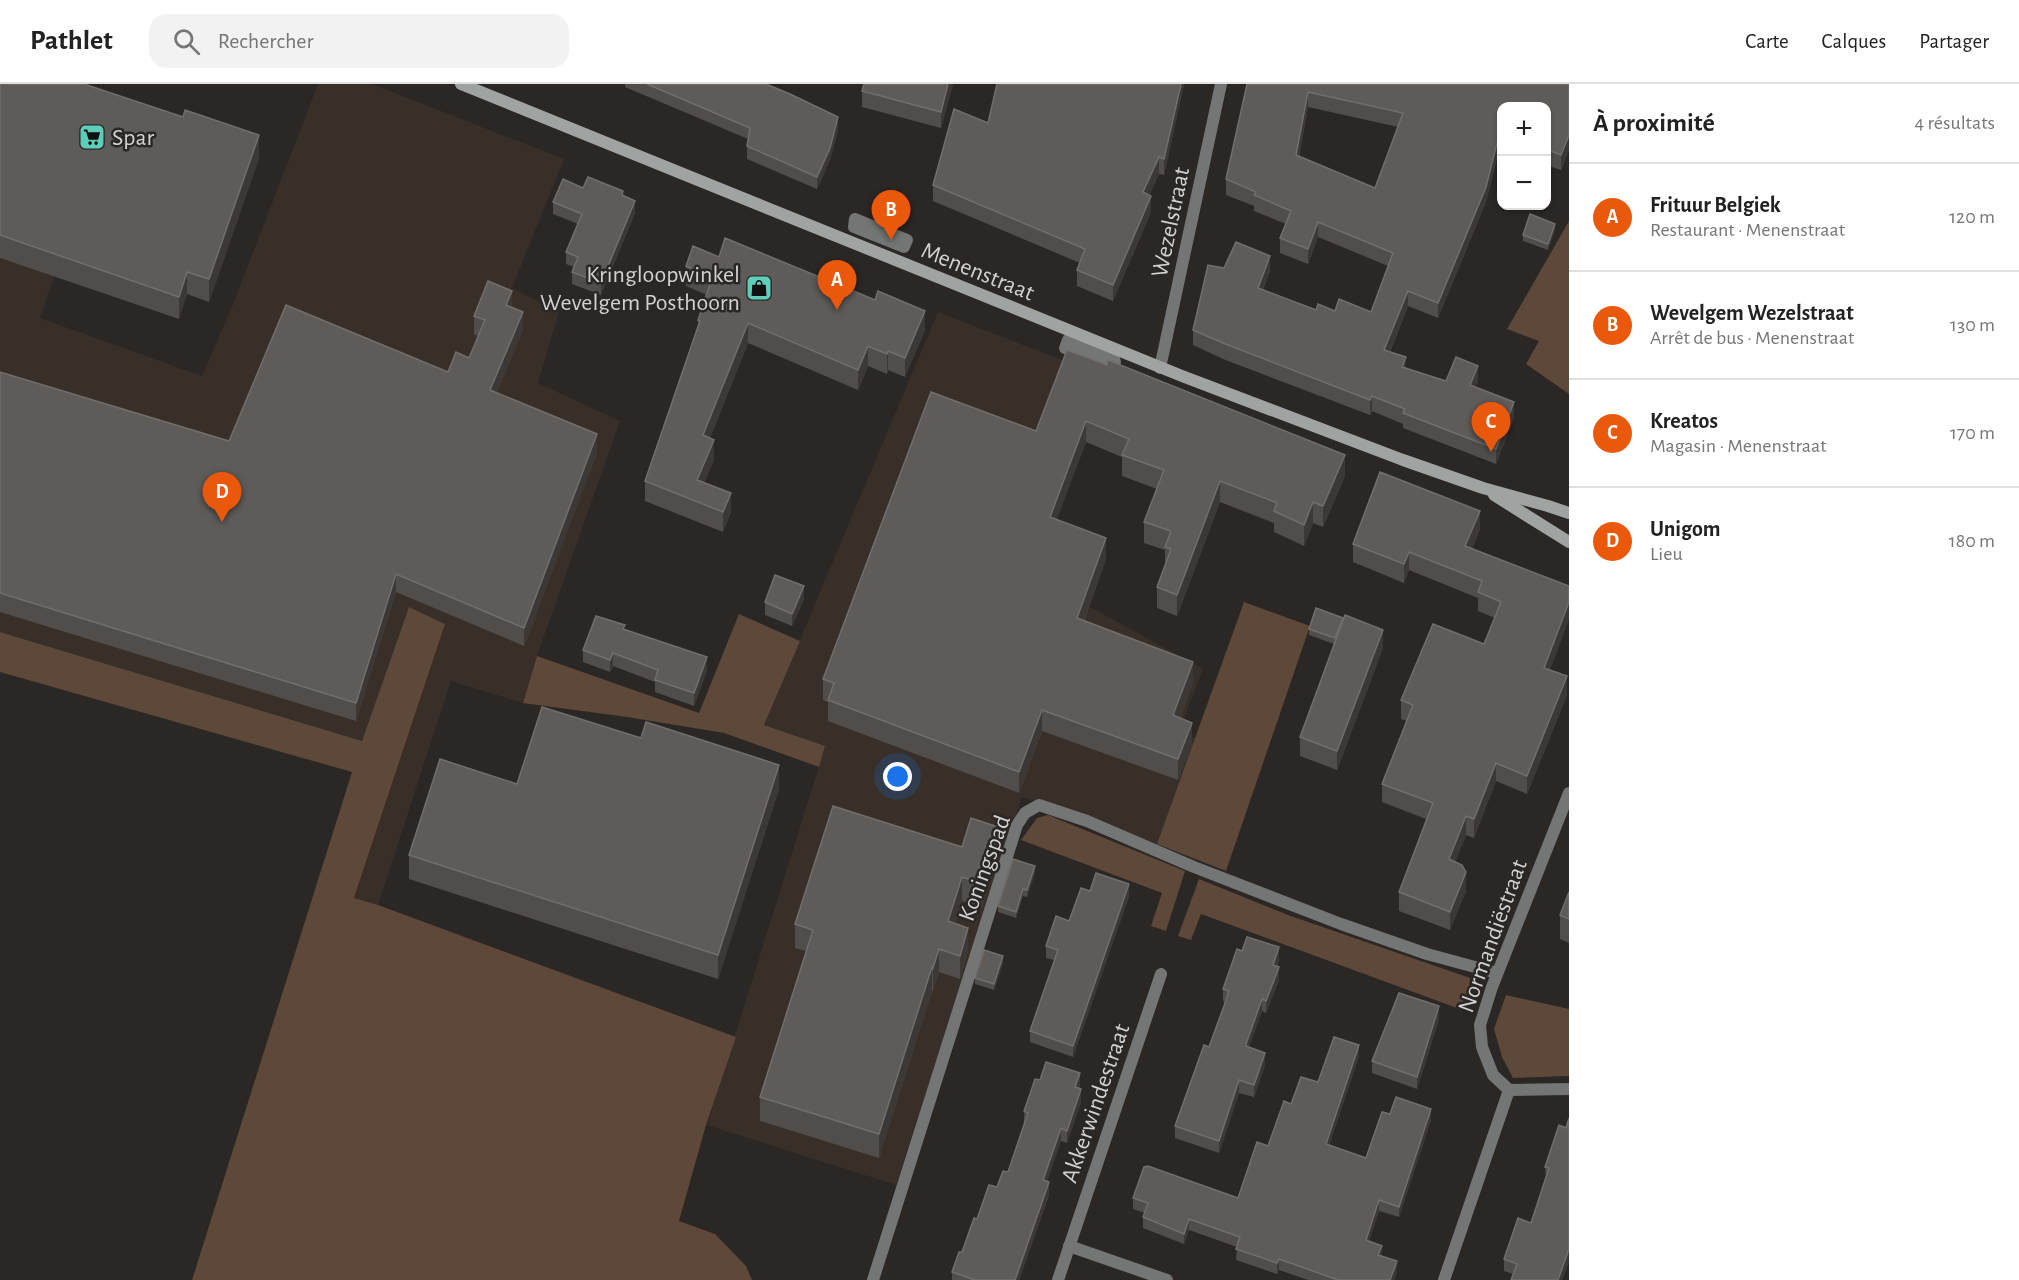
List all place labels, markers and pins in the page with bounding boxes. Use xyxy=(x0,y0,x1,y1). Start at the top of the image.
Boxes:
supermarket icon: Spar xyxy=(77,122,107,152)
place label: Spar xyxy=(112,126,154,150)
pin: B xyxy=(872,190,910,240)
pin: A xyxy=(818,260,856,310)
place label: Kringloopwinkel Wevelgem Posthoorn xyxy=(540,263,740,315)
shop icon: Kringloopwinkel Wevelgem Posthoorn xyxy=(744,273,774,303)
pin: C xyxy=(1472,402,1510,452)
pin: D xyxy=(202,472,242,522)

